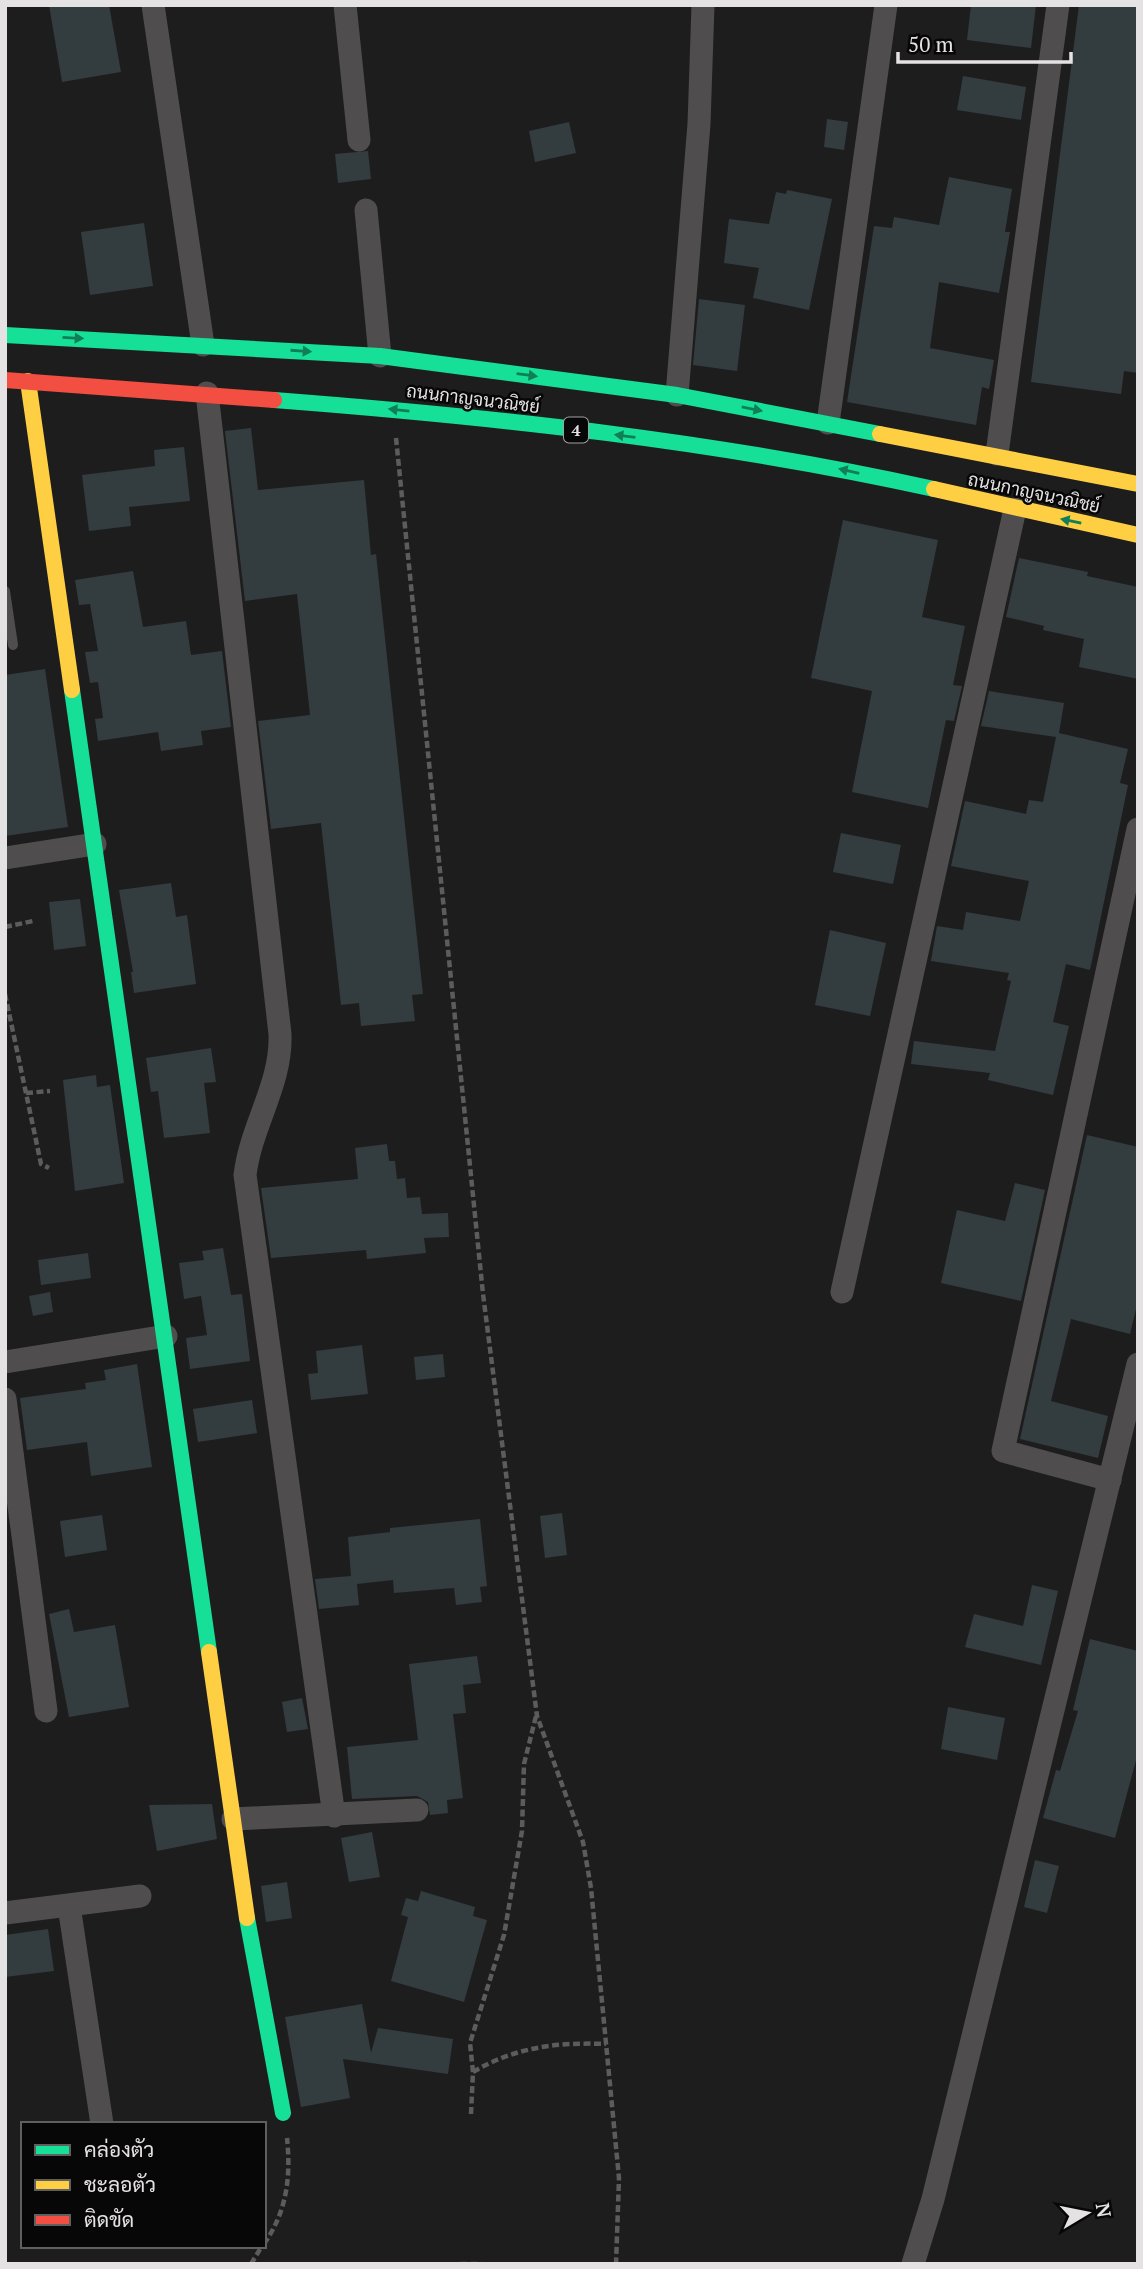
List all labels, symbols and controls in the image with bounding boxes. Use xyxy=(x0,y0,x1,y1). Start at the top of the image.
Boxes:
scale bar xyxy=(898,21,1071,65)
text: 50 m xyxy=(908,30,954,58)
one-way arrow xyxy=(63,333,85,344)
one-way arrow xyxy=(290,346,312,357)
one-way arrow xyxy=(516,370,538,381)
street label: ถนนกาญจนวณิชย์ xyxy=(405,378,541,418)
one-way arrow xyxy=(387,404,409,415)
one-way arrow xyxy=(741,404,763,415)
road number: 4 xyxy=(564,418,588,442)
one-way arrow xyxy=(613,430,635,441)
one-way arrow xyxy=(838,465,860,476)
street label: ถนนกาญจนวณิชย์ xyxy=(966,466,1102,518)
one-way arrow xyxy=(1060,516,1082,527)
legend xyxy=(21,2122,266,2248)
text: คล่องตัว xyxy=(84,2135,154,2163)
text: ชะลอตัว xyxy=(84,2170,156,2198)
north arrow xyxy=(1052,2178,1122,2248)
text: N xyxy=(1091,2201,1118,2220)
text: ติดขัด xyxy=(84,2205,134,2233)

